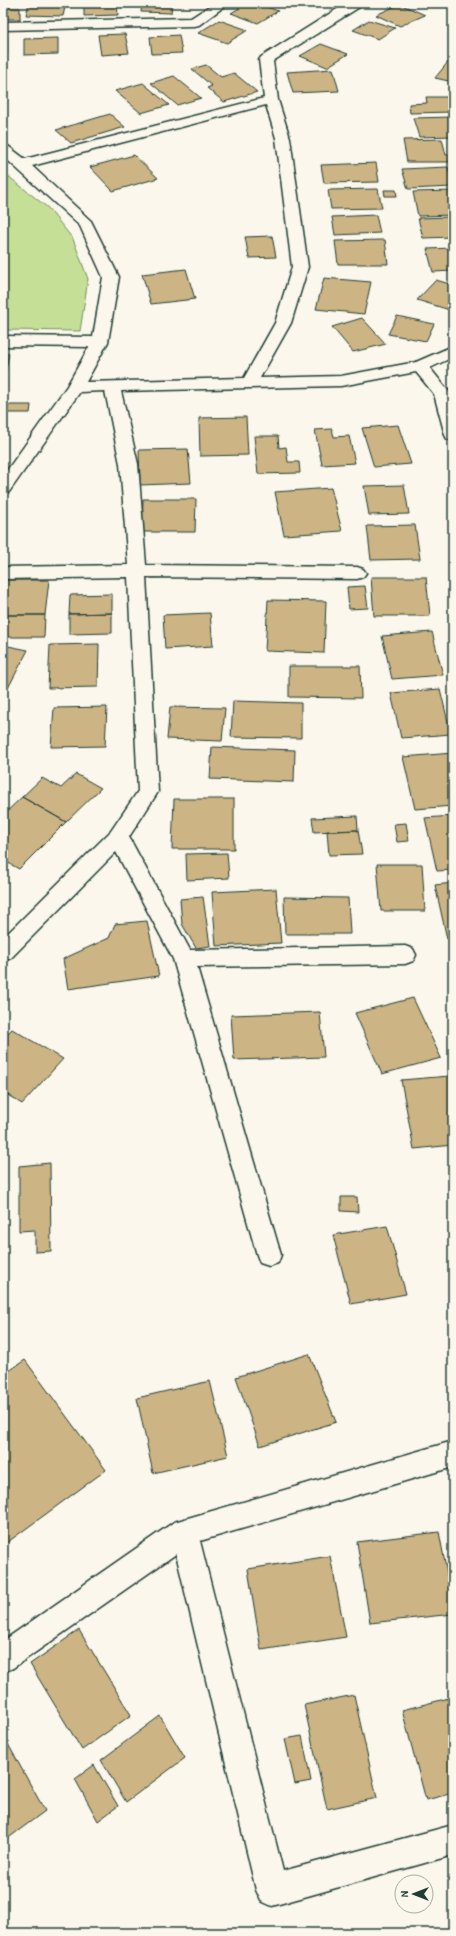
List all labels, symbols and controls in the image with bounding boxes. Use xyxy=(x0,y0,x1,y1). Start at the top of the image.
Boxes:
north arrow xyxy=(394,1874,434,1914)
text: N xyxy=(397,1891,411,1897)

